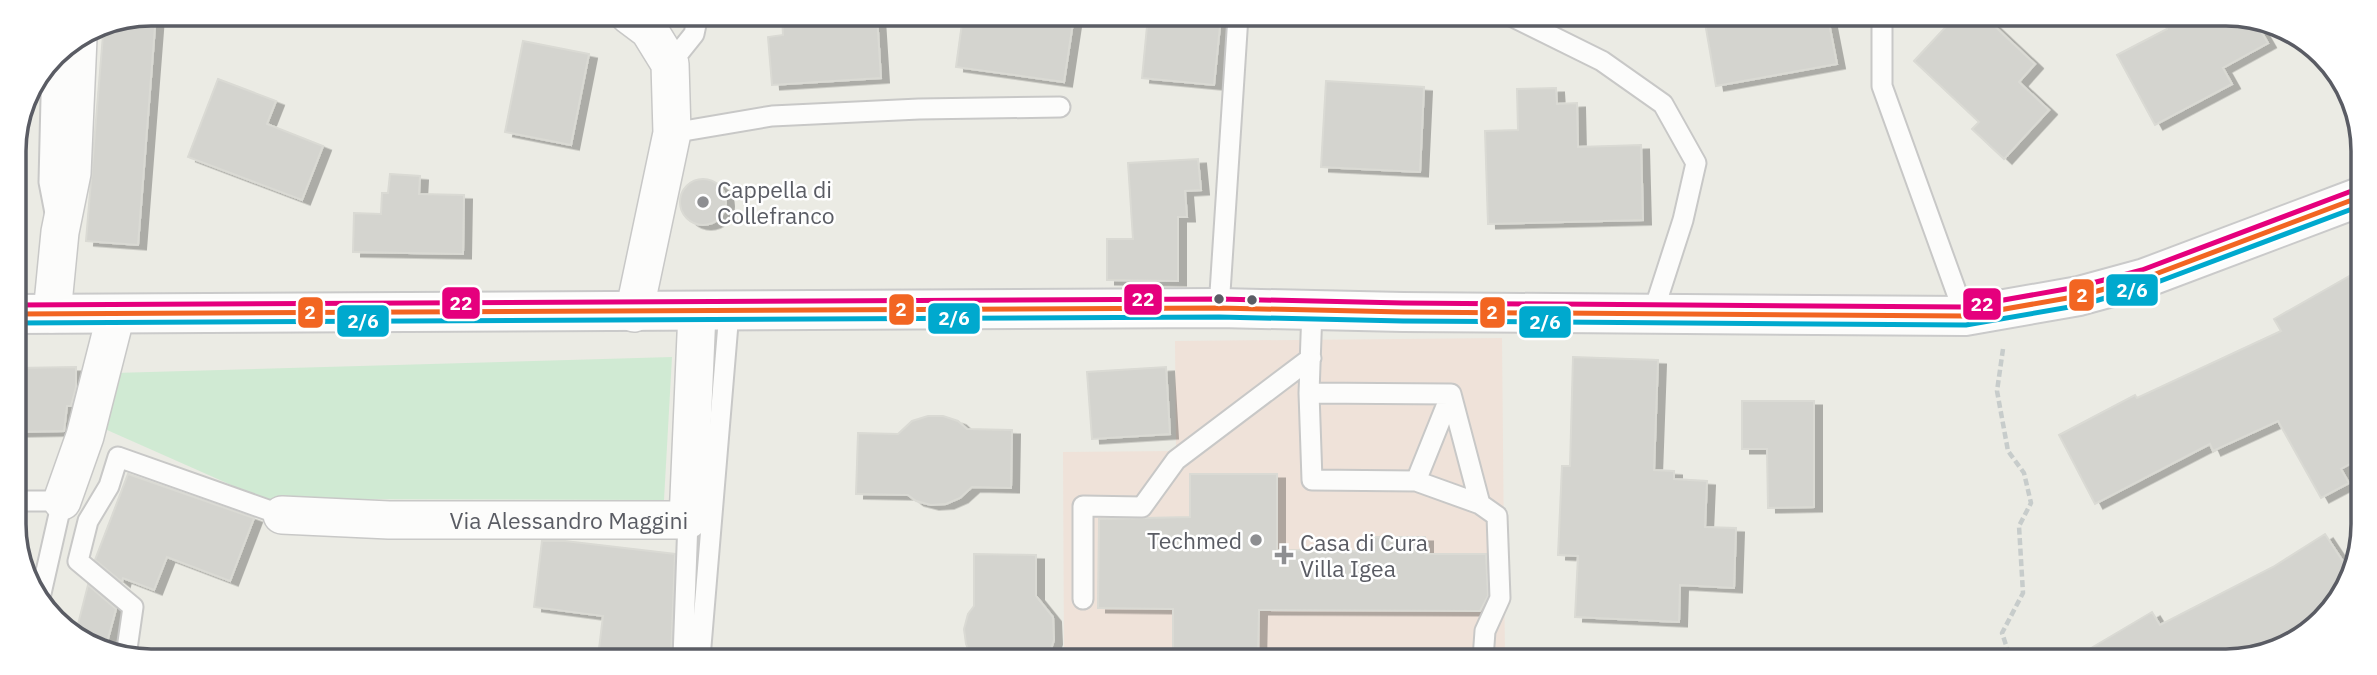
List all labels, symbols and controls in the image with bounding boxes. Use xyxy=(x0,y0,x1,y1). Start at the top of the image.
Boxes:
place label: Cappella di Collefranco xyxy=(717,174,835,230)
marker: Cappella di Collefranco xyxy=(695,194,711,210)
line badge: 2/6 xyxy=(2105,273,2159,307)
line badge: 2 xyxy=(2068,278,2095,312)
text: 2/6 xyxy=(2116,278,2148,302)
line badge: 22 xyxy=(1123,283,1163,316)
text: 2 xyxy=(2076,283,2088,307)
line badge: 22 xyxy=(441,286,481,320)
text: 22 xyxy=(1132,287,1154,311)
line badge: 22 xyxy=(1962,287,2002,321)
text: 22 xyxy=(450,291,472,315)
unlabelled marker xyxy=(1212,292,1226,306)
text: 22 xyxy=(1971,292,1993,316)
line badge: 2 xyxy=(888,293,915,326)
unlabelled marker xyxy=(1245,293,1259,307)
line badge: 2 xyxy=(297,296,324,329)
line badge: 2 xyxy=(1479,296,1506,329)
text: 2 xyxy=(895,297,907,321)
text: 2 xyxy=(304,300,316,324)
text: 2 xyxy=(1486,300,1498,324)
line badge: 2/6 xyxy=(927,302,981,335)
line badge: 2/6 xyxy=(336,304,390,338)
line badge: 2/6 xyxy=(1518,305,1572,339)
text: 2/6 xyxy=(938,306,970,330)
text: 2/6 xyxy=(347,309,379,333)
text: 2/6 xyxy=(1529,310,1561,334)
street label: Via Alessandro Maggini xyxy=(450,505,688,535)
place label: Techmed xyxy=(1147,525,1242,555)
place label: Casa di Cura Villa Igea xyxy=(1300,527,1428,583)
marker: Techmed xyxy=(1248,532,1264,548)
marker: Casa di Cura Villa Igea xyxy=(1274,545,1294,565)

